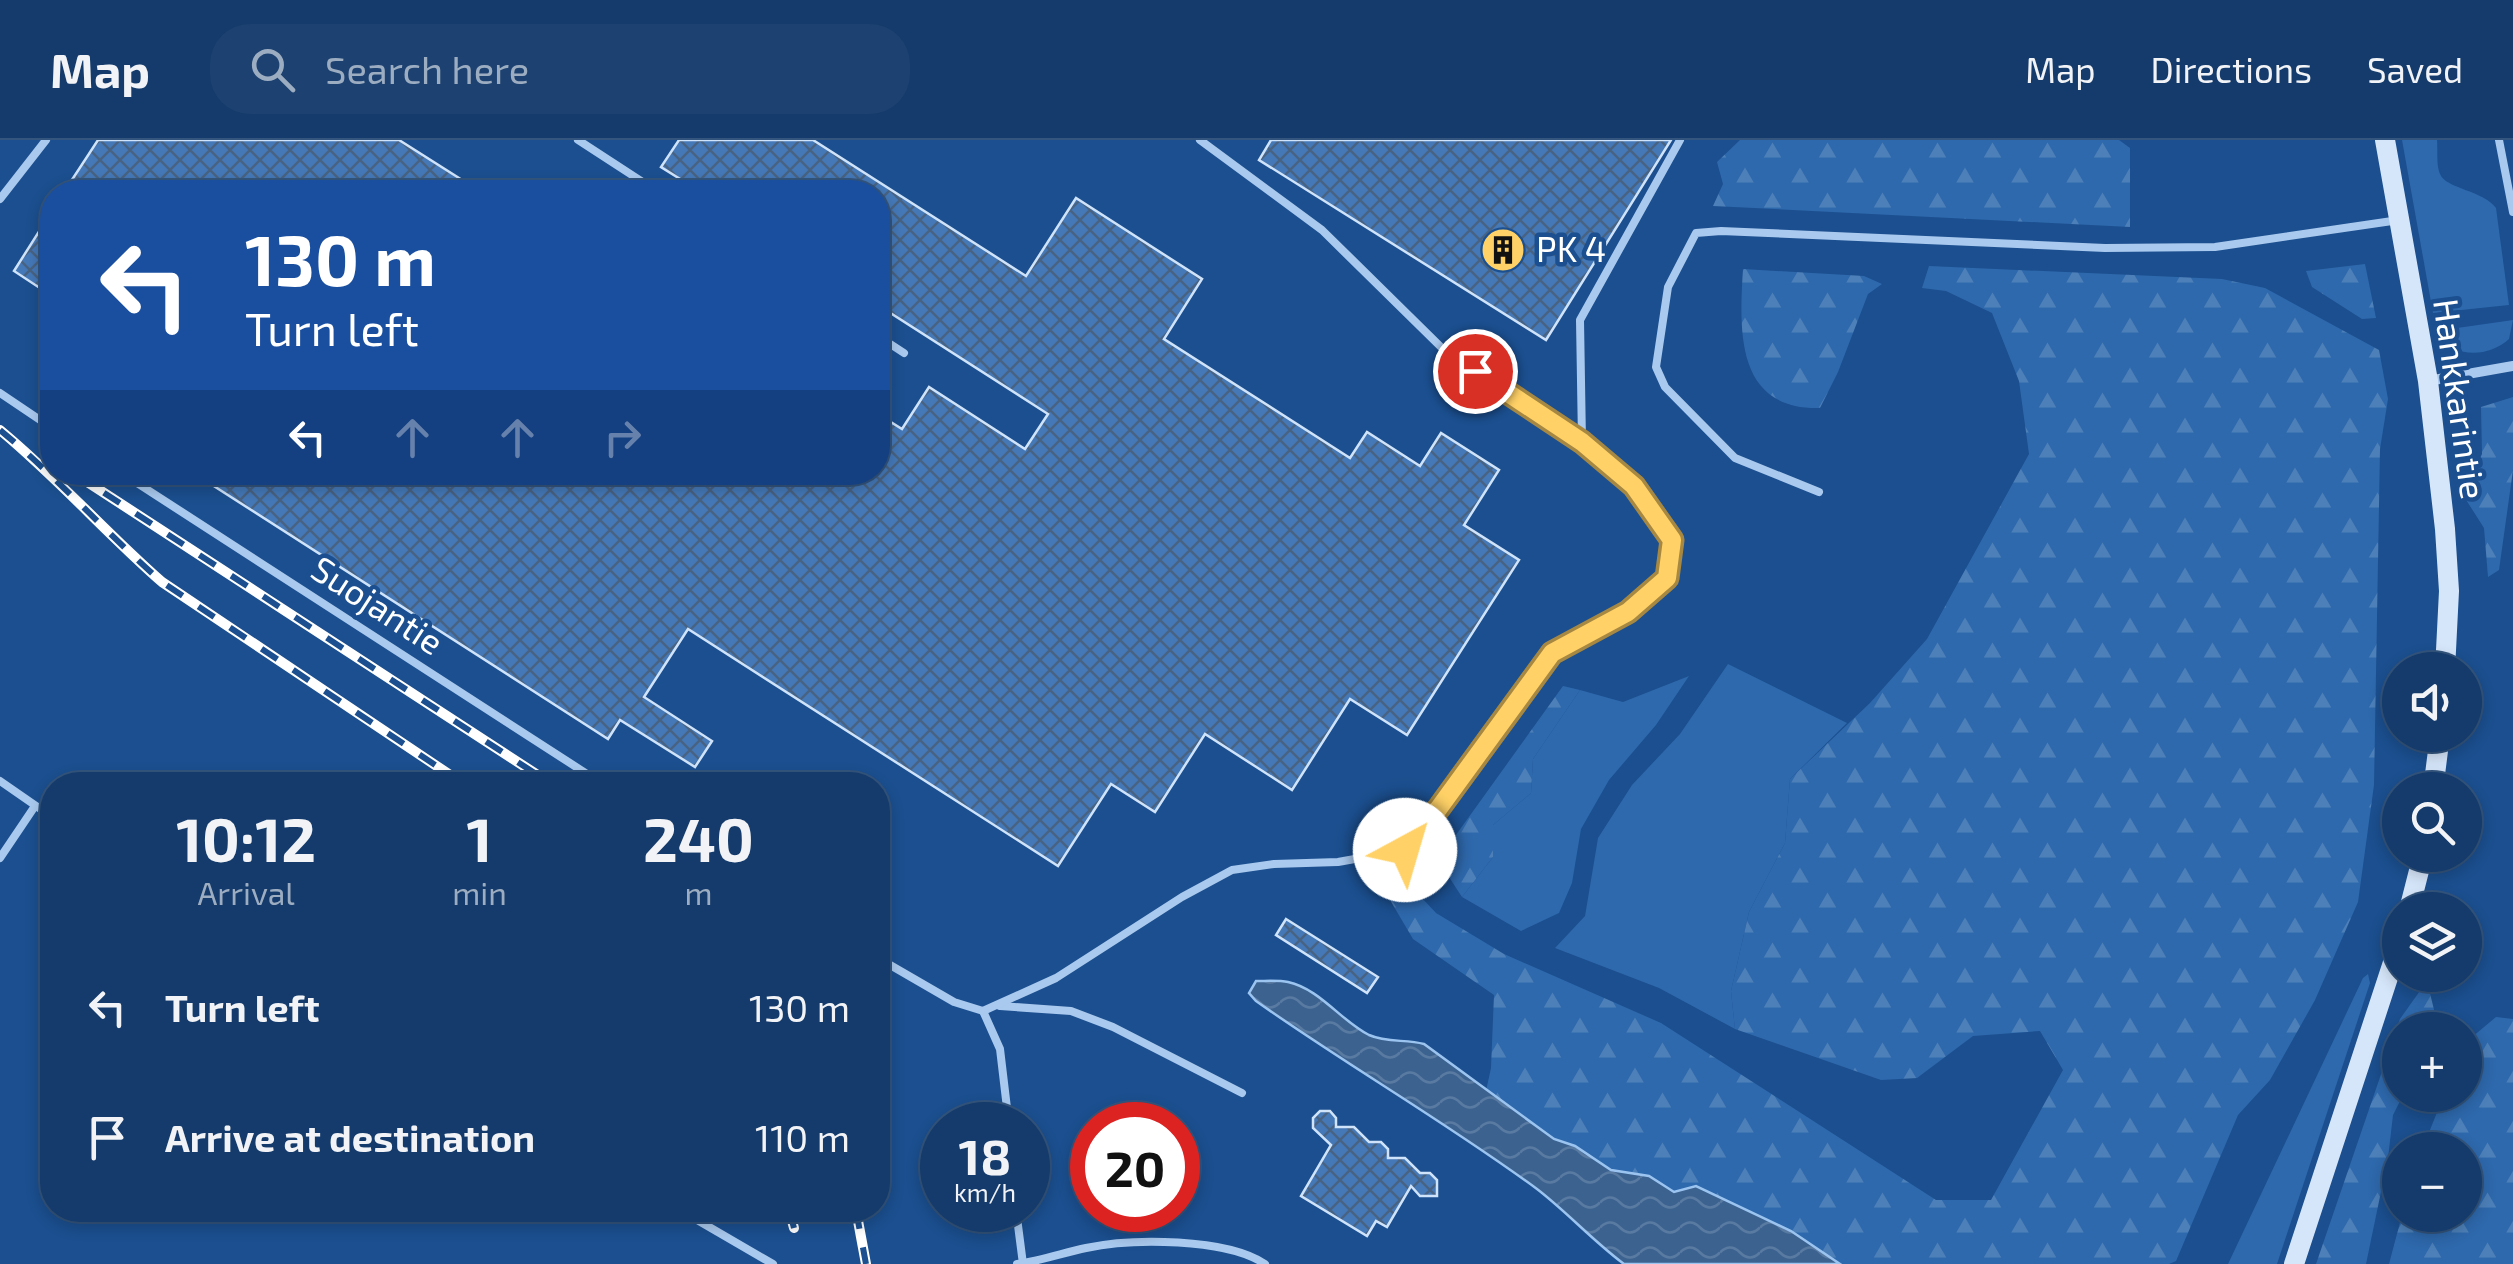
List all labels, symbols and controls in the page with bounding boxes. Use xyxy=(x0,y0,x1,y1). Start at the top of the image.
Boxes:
search box xyxy=(210,24,910,114)
text: Map xyxy=(50,40,150,98)
icon: search xyxy=(245,42,300,97)
text: Search here xyxy=(325,46,529,92)
text: Map xyxy=(2025,48,2096,90)
text: Directions xyxy=(2151,48,2312,90)
text: Saved xyxy=(2367,48,2463,90)
text: 130 m xyxy=(245,216,436,300)
icon: left xyxy=(80,220,210,350)
building icon: PK 4 xyxy=(1480,227,1526,273)
place label: PK 4 xyxy=(1536,227,1606,269)
street label: Hankkarintie xyxy=(2426,296,2496,501)
text: Turn left xyxy=(245,301,419,355)
pin xyxy=(1433,329,1518,414)
icon: arrive xyxy=(1448,344,1503,399)
icon: left xyxy=(280,410,335,465)
icon: ahead xyxy=(385,410,440,465)
icon: ahead xyxy=(490,410,545,465)
icon: right xyxy=(595,410,650,465)
street label: Suojantie xyxy=(304,546,452,662)
map controls xyxy=(2382,652,2482,1232)
button: sound xyxy=(2382,652,2482,752)
button: search xyxy=(2382,772,2482,872)
position arrow xyxy=(1353,798,1457,902)
text: 10:12 xyxy=(176,802,316,874)
text: 1 xyxy=(467,802,492,874)
text: 240 xyxy=(643,802,754,874)
text: Arrival xyxy=(197,873,295,911)
text: min xyxy=(452,873,507,911)
text: m xyxy=(684,873,712,911)
button: layers xyxy=(2382,892,2482,992)
icon: left xyxy=(80,980,135,1035)
text: Turn left xyxy=(165,984,320,1030)
text: 130 m xyxy=(749,984,850,1030)
button: + xyxy=(2382,1012,2482,1112)
speed limit sign: 20 xyxy=(1070,1102,1200,1232)
icon: arrive xyxy=(80,1110,135,1165)
text: Arrive at destination xyxy=(165,1114,535,1160)
text: 110 m xyxy=(755,1114,850,1160)
text: 18 xyxy=(959,1125,1011,1185)
button: − xyxy=(2382,1132,2482,1232)
text: km/h xyxy=(954,1177,1016,1207)

